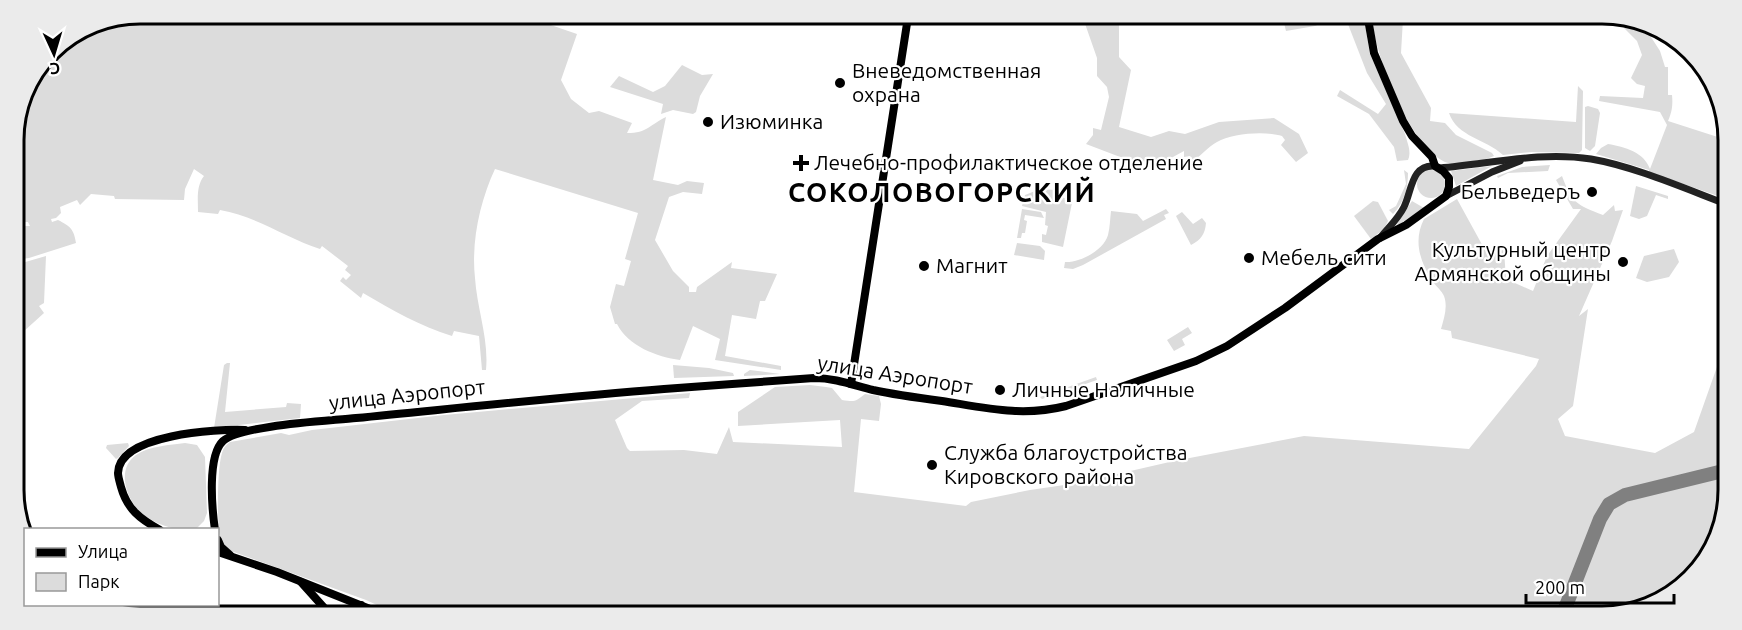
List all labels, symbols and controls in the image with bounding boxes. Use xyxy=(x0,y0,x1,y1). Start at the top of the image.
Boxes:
north arrow xyxy=(24,24,84,84)
place label: Вневедомственная охрана xyxy=(852,58,1041,106)
text: С xyxy=(49,60,61,78)
marker: Вневедомственная охрана xyxy=(833,76,847,90)
place label: Изюминка xyxy=(720,109,823,133)
marker: Изюминка xyxy=(701,115,715,129)
place label: Лечебно-профилактическое отделение xyxy=(814,150,1203,174)
marker: Лечебно-профилактическое отделение xyxy=(792,154,810,172)
district label: СОКОЛОВОГОРСКИЙ xyxy=(788,176,1096,207)
place label: Бельведеръ xyxy=(1461,179,1580,203)
marker: Бельведеръ xyxy=(1585,185,1599,199)
place label: Культурный центр Армянской общины xyxy=(1414,237,1611,285)
place label: Мебель сити xyxy=(1261,245,1387,269)
marker: Мебель сити xyxy=(1242,251,1256,265)
place label: Магнит xyxy=(936,253,1008,277)
marker: Культурный центр Армянской общины xyxy=(1616,255,1630,269)
marker: Магнит xyxy=(917,259,931,273)
street label: улица Аэропорт xyxy=(816,350,975,398)
street label: улица Аэропорт xyxy=(328,374,487,414)
place label: Личные Наличные xyxy=(1012,377,1195,401)
marker: Личные Наличные xyxy=(993,383,1007,397)
place label: Служба благоустройства Кировского района xyxy=(944,440,1188,488)
marker: Служба благоустройства Кировского района xyxy=(925,458,939,472)
legend xyxy=(24,528,219,606)
text: Улица xyxy=(78,541,128,561)
scale bar xyxy=(1526,567,1674,605)
text: Парк xyxy=(78,571,119,591)
text: 200 m xyxy=(1535,577,1585,597)

